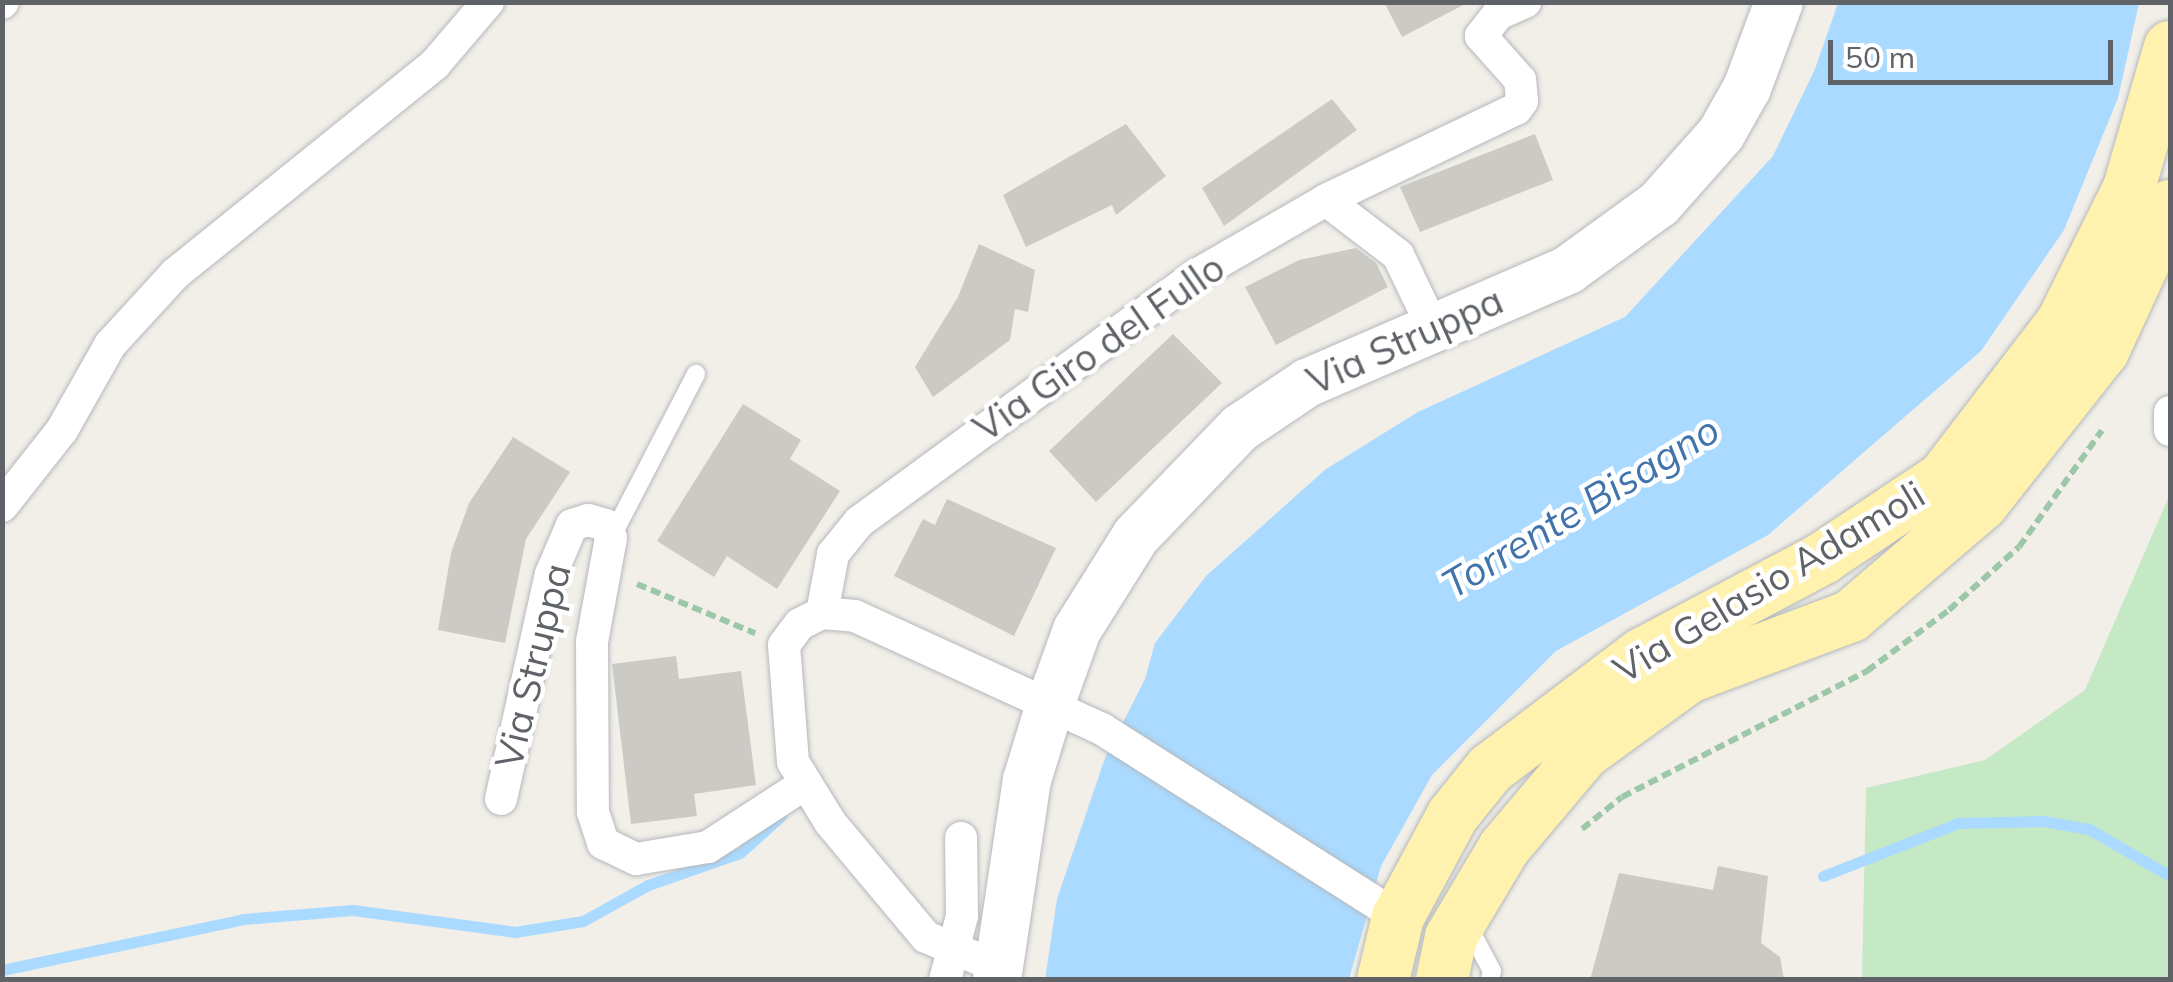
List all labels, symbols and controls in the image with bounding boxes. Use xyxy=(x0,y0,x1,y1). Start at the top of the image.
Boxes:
scale bar xyxy=(1833,20,2118,82)
text: 50 m xyxy=(1845,38,1915,76)
street label: Via Giro del Fullo xyxy=(965,245,1233,451)
street label: Via Struppa xyxy=(1300,278,1510,404)
water label: Torrente Bisagno xyxy=(1433,404,1727,608)
street label: Via Gelasio Adamoli xyxy=(1605,471,1933,693)
street label: Via Struppa xyxy=(486,559,580,773)

